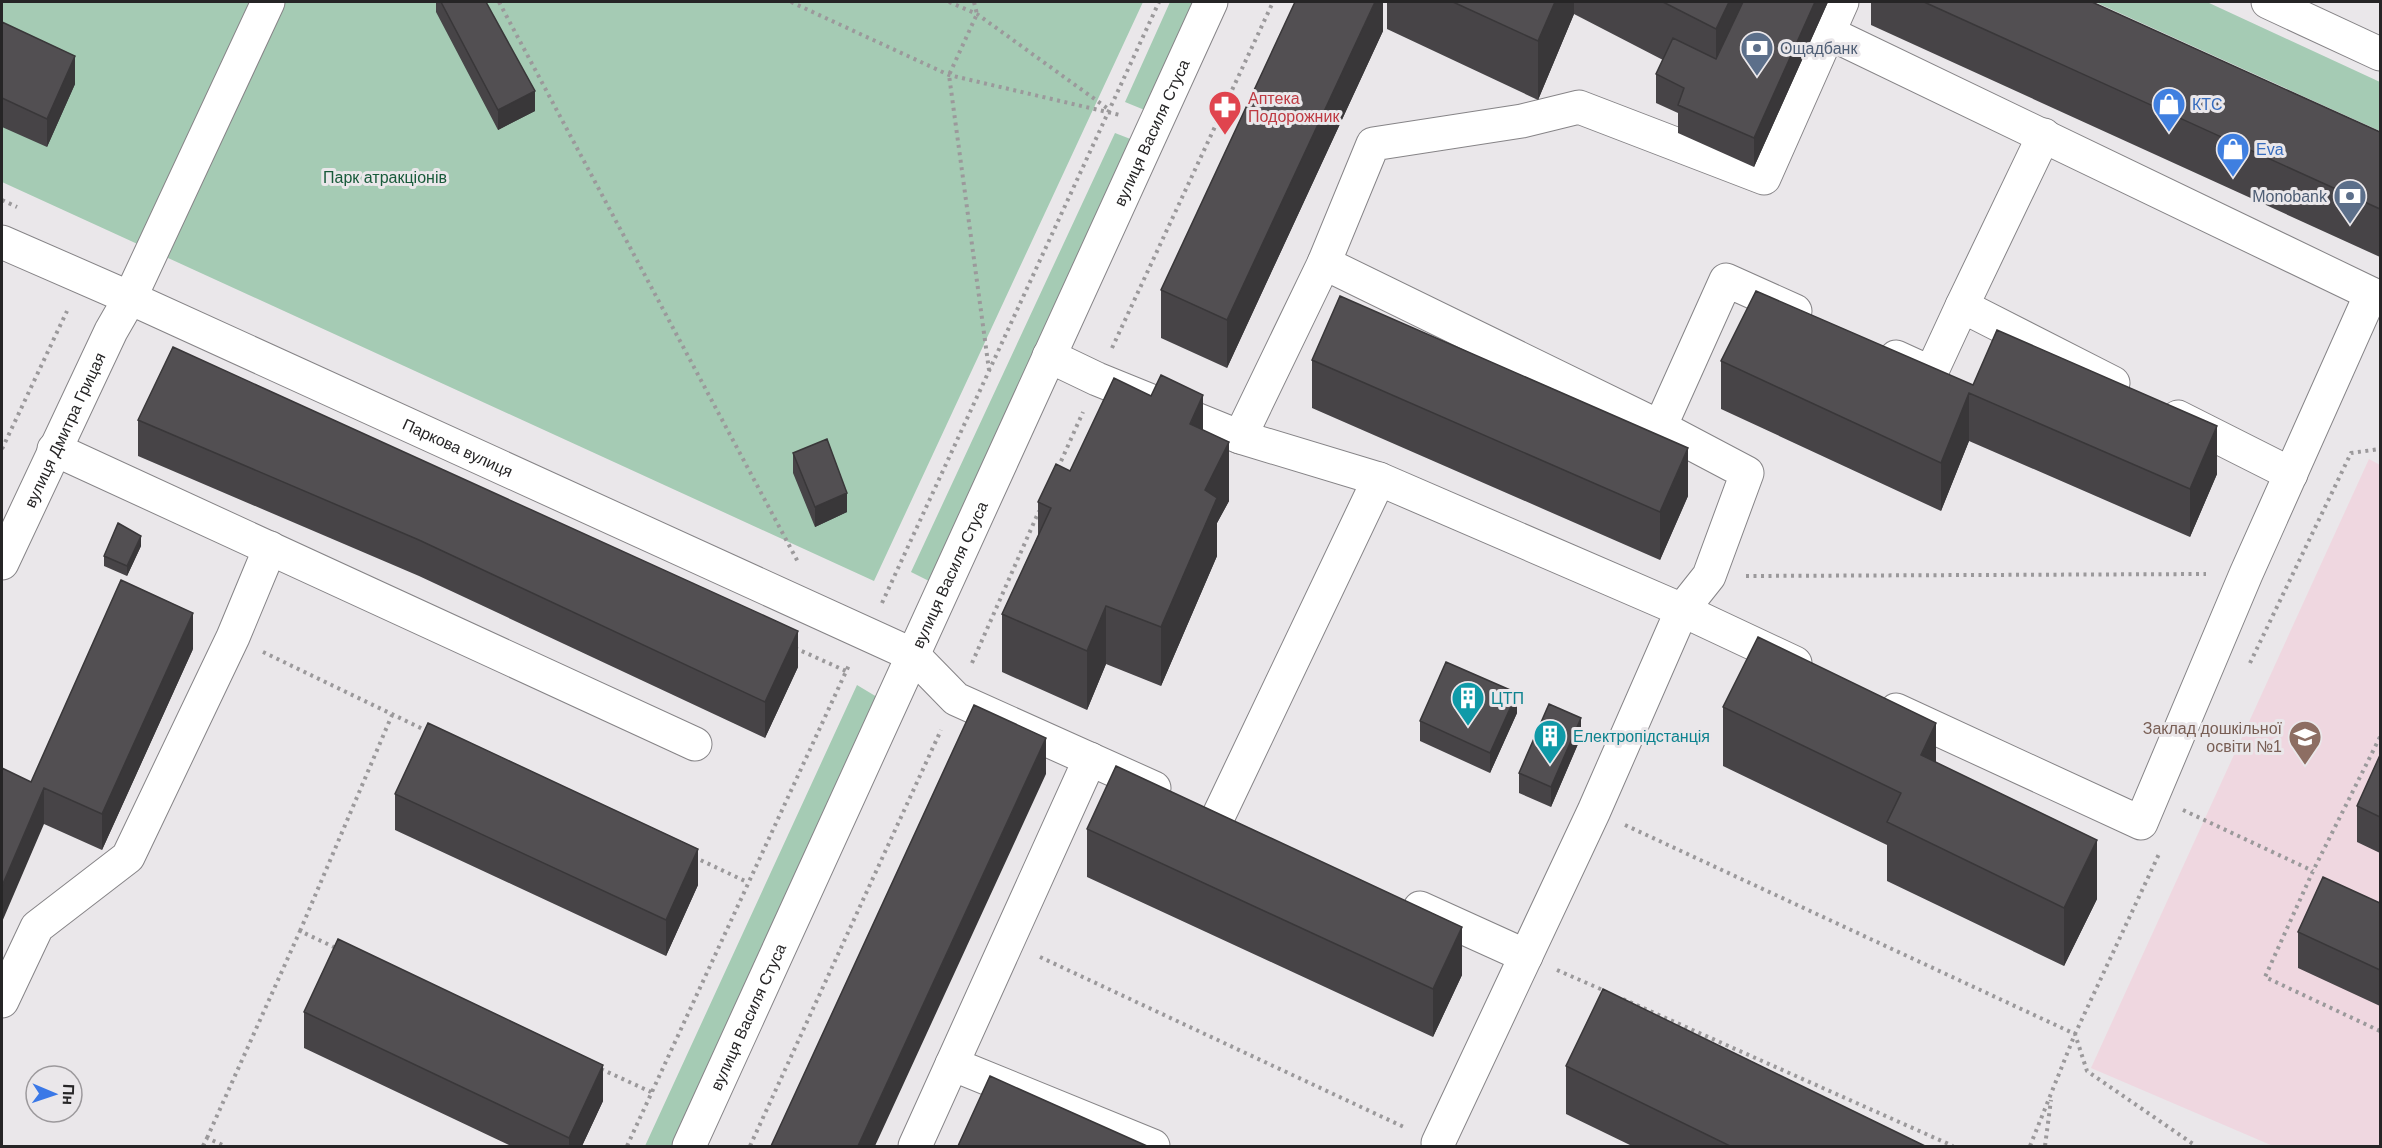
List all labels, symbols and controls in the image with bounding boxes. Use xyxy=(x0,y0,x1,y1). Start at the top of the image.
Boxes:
bank icon: Ощадбанк xyxy=(1739,30,1775,77)
place label: Ощадбанк xyxy=(1780,40,1858,57)
street label: вулиця Василя Стуса xyxy=(1111,56,1192,208)
shop icon: КТС xyxy=(2151,86,2187,133)
pharmacy icon: Аптека Подорожник xyxy=(1207,89,1243,136)
place label: Аптека Подорожник xyxy=(1248,90,1340,125)
place label: КТС xyxy=(2192,96,2223,113)
shop icon: Eva xyxy=(2215,131,2251,178)
place label: Eva xyxy=(2256,141,2284,158)
park label: Парк атракціонів xyxy=(323,169,447,186)
bank icon: Monobank xyxy=(2332,178,2368,225)
place label: Monobank xyxy=(2252,188,2328,205)
street label: вулиця Дмитра Грицая xyxy=(21,350,108,510)
street label: Паркова вулиця xyxy=(400,415,515,480)
street label: вулиця Василя Стуса xyxy=(909,499,991,651)
building icon: ЦТП xyxy=(1450,680,1486,727)
place label: ЦТП xyxy=(1491,690,1524,707)
building icon: Електропідстанція xyxy=(1532,718,1568,765)
school or university icon: Заклад дошкільної освіти №1 xyxy=(2287,719,2323,766)
place label: Заклад дошкільної освіти №1 xyxy=(2143,720,2283,755)
place label: Електропідстанція xyxy=(1573,728,1710,745)
street label: вулиця Василя Стуса xyxy=(707,941,789,1093)
north arrow xyxy=(24,1064,84,1124)
text: Пн xyxy=(60,1084,77,1105)

